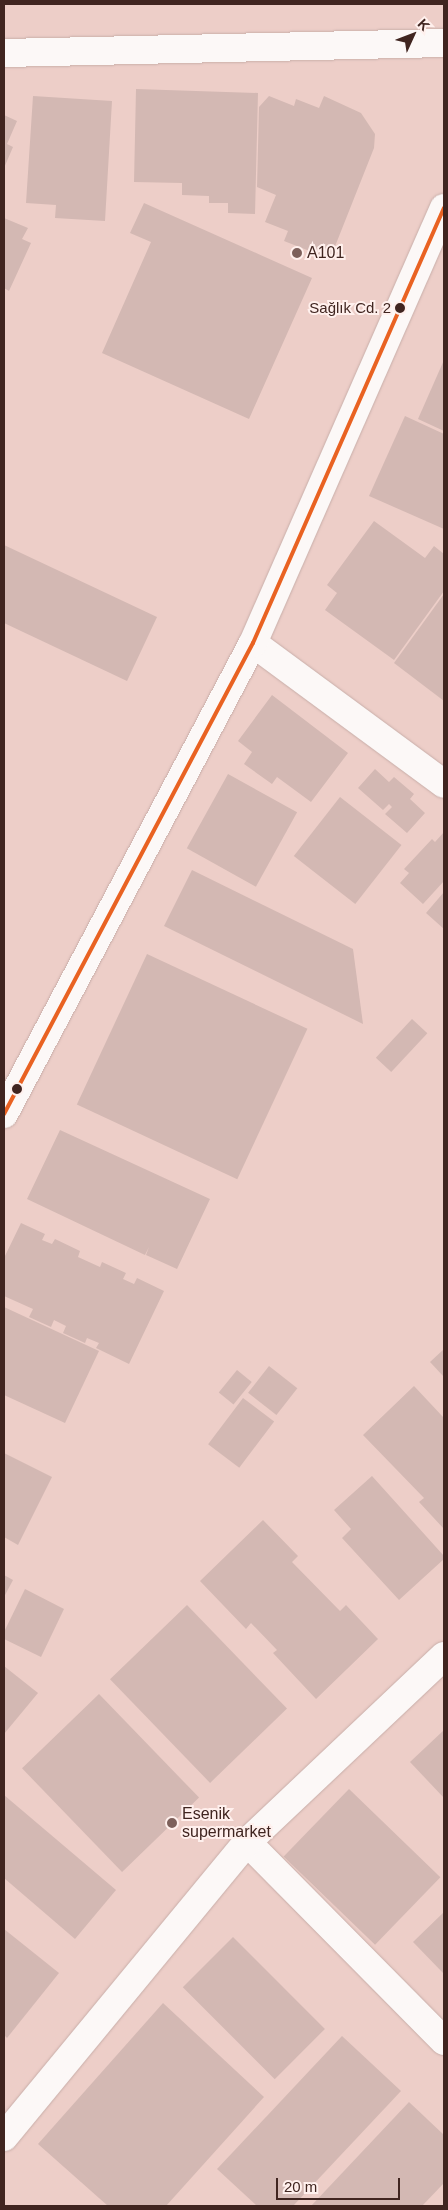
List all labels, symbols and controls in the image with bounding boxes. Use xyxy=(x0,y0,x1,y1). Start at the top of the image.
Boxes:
north arrow xyxy=(388,10,438,60)
text: K xyxy=(415,16,433,34)
place label: A101 xyxy=(307,243,344,263)
marker: A101 xyxy=(291,247,303,259)
place label: Sağlık Cd. 2 xyxy=(309,299,391,317)
marker: Sağlık Cd. 2 xyxy=(395,303,405,313)
unlabelled marker xyxy=(12,1084,22,1094)
place label: Esenik supermarket xyxy=(182,1804,271,1842)
marker: Esenik supermarket xyxy=(166,1817,178,1829)
scale bar xyxy=(278,2168,402,2200)
text: 20 m xyxy=(284,2178,317,2195)

